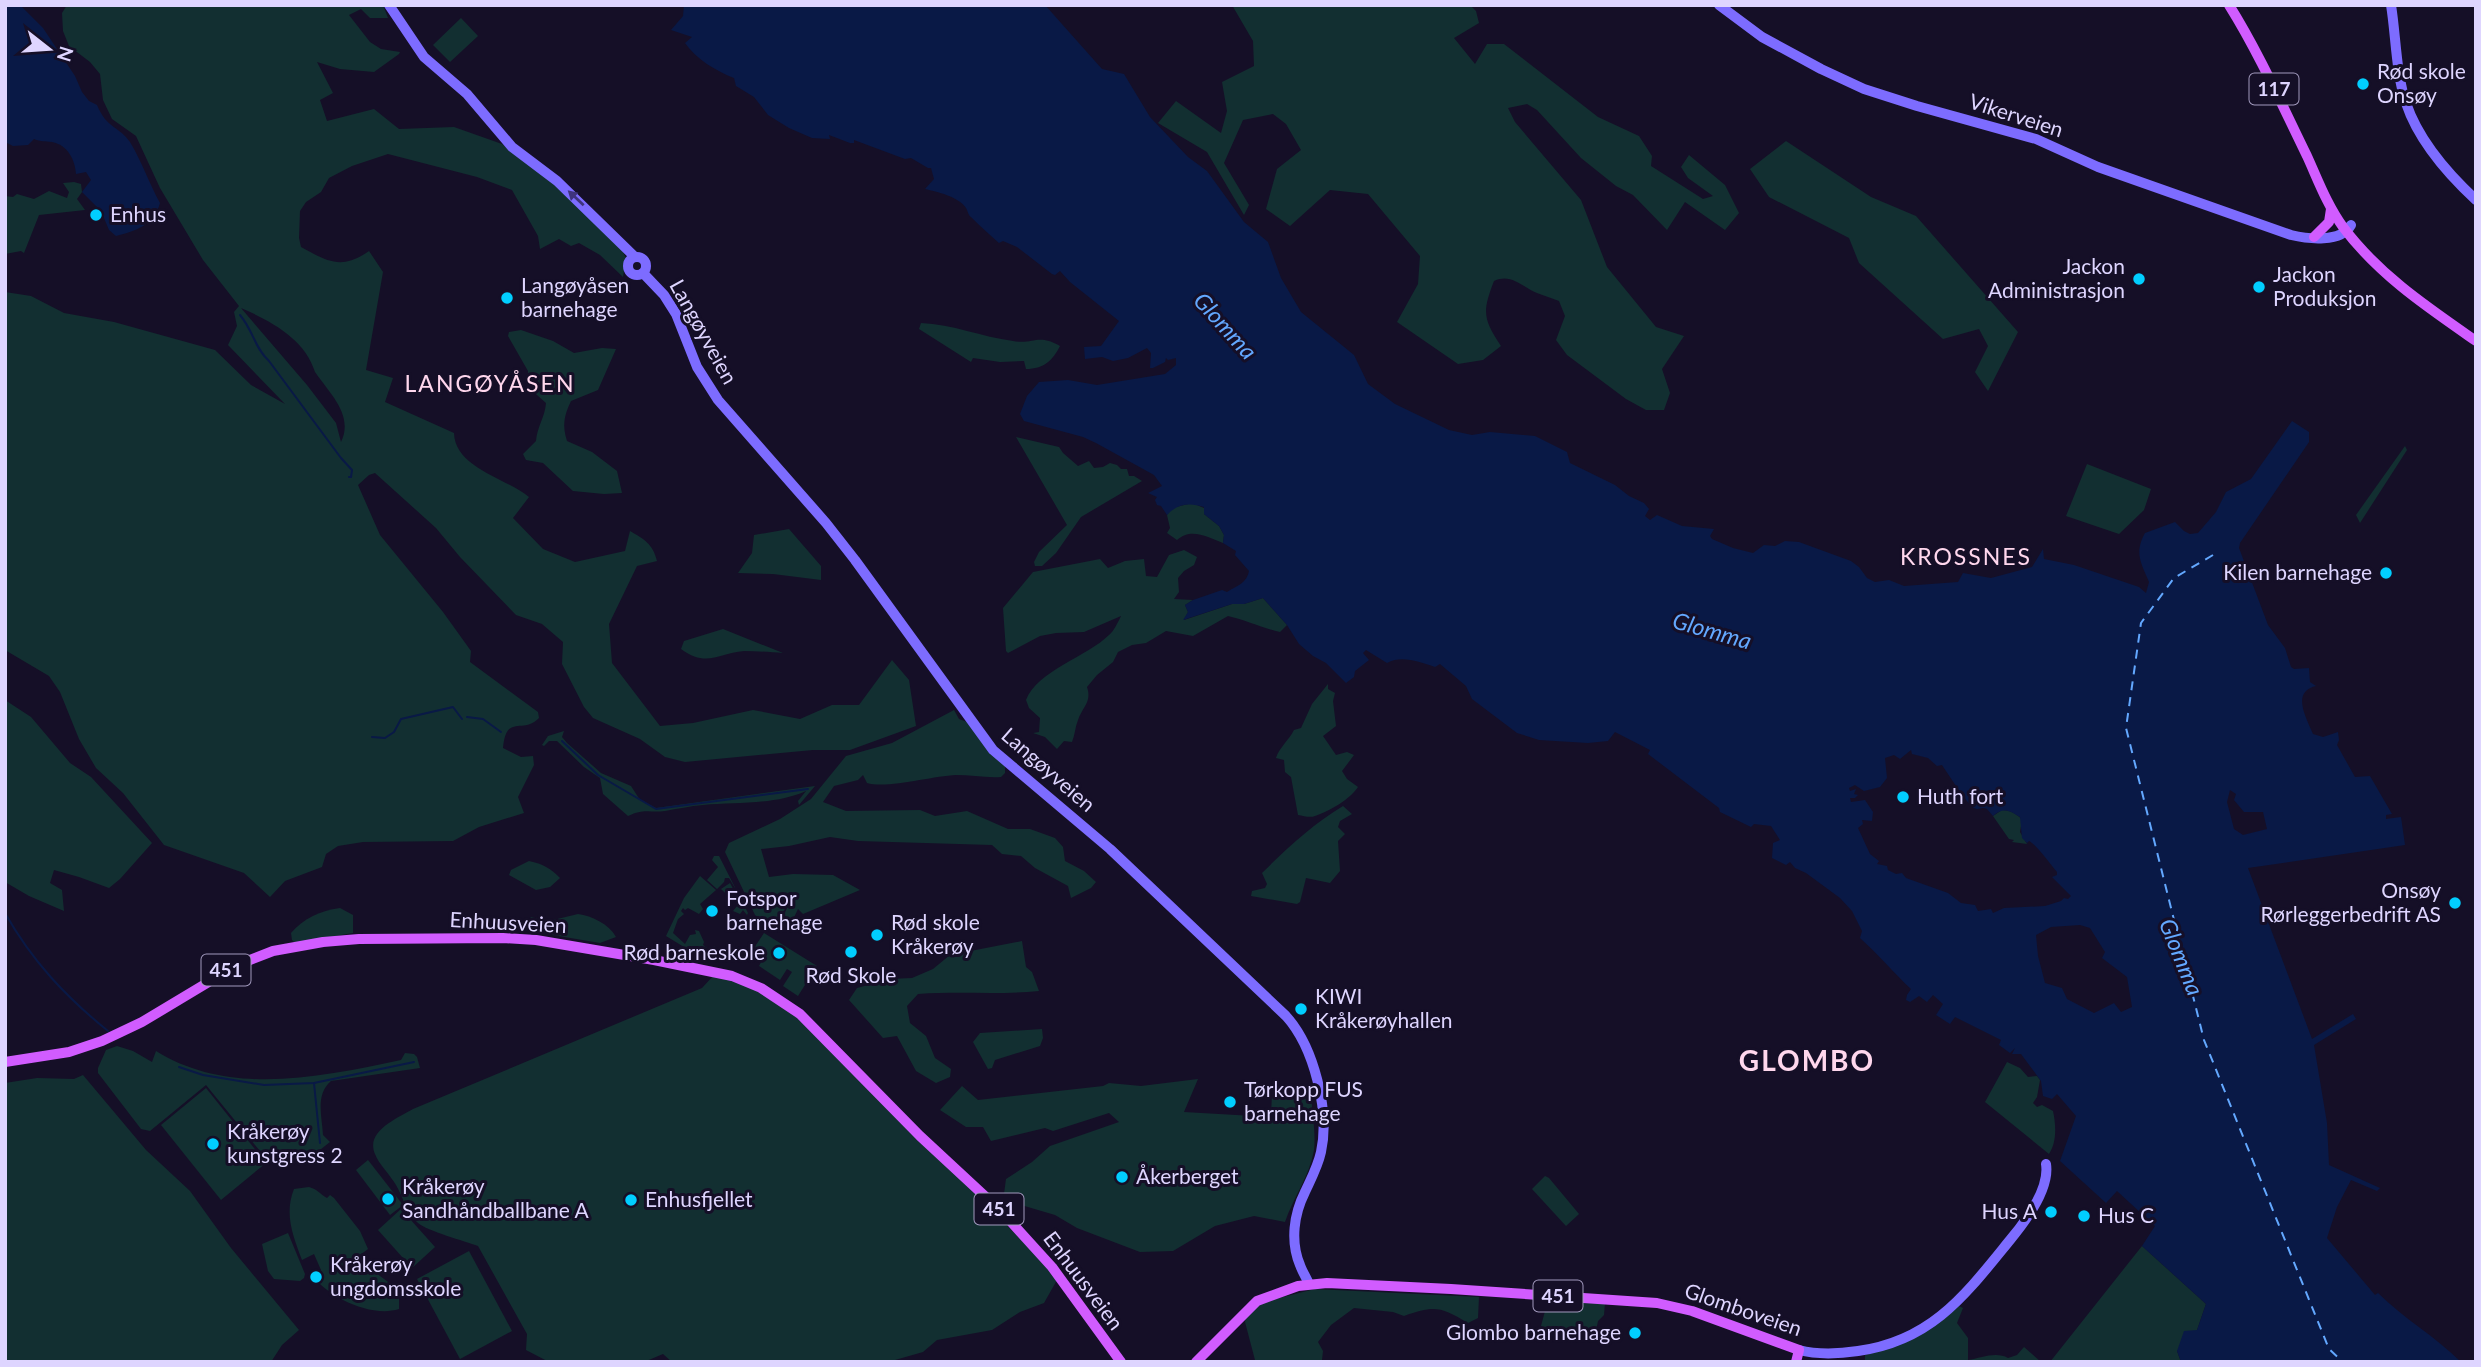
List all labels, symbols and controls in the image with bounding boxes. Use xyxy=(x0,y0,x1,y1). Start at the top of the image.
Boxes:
north arrow xyxy=(14,14,84,84)
text: N xyxy=(53,44,79,64)
place label: Rød skole Onsøy xyxy=(2377,58,2466,107)
road number: 117 xyxy=(2250,74,2298,104)
marker: Rød skole Onsøy xyxy=(2355,76,2371,92)
street label: Vikerveien xyxy=(1966,88,2067,142)
one-way arrow xyxy=(567,190,585,206)
place label: Enhus xyxy=(110,201,166,226)
marker: Enhus xyxy=(88,207,104,223)
place label: Jackon Administrasjon xyxy=(1988,253,2125,302)
place label: Jackon Produksjon xyxy=(2273,261,2376,310)
marker: Jackon Administrasjon xyxy=(2131,271,2147,287)
place label: Langøyåsen barnehage xyxy=(521,272,629,321)
street label: Langøyveien xyxy=(665,275,743,388)
marker: Jackon Produksjon xyxy=(2251,279,2267,295)
water label: Glomma xyxy=(1188,286,1263,365)
marker: Langøyåsen barnehage xyxy=(499,290,515,306)
district label: LANGØYÅSEN xyxy=(405,369,575,397)
district label: KROSSNES xyxy=(1900,542,2032,570)
place label: Kilen barnehage xyxy=(2223,559,2372,584)
marker: Kilen barnehage xyxy=(2378,565,2394,581)
water label: Glomma xyxy=(1670,605,1755,655)
street label: Langøyveien xyxy=(997,722,1101,816)
place label: Huth fort xyxy=(1917,783,2004,808)
marker: Huth fort xyxy=(1895,789,1911,805)
place label: Onsøy Rørleggerbedrift AS xyxy=(2260,877,2441,926)
place label: Fotspor barnehage xyxy=(726,885,823,934)
marker: Onsøy Rørleggerbedrift AS xyxy=(2447,895,2463,911)
marker: Fotspor barnehage xyxy=(704,903,720,919)
street label: Enhuusveien xyxy=(449,906,567,937)
place label: Rød skole Kråkerøy xyxy=(891,909,980,958)
water label: Glomma xyxy=(2154,914,2210,999)
marker: Rød skole Kråkerøy xyxy=(869,927,885,943)
place label: Rød barneskole xyxy=(624,939,765,964)
marker: Rød Skole xyxy=(843,944,859,960)
marker: Rød barneskole xyxy=(771,945,787,961)
road number: 451 xyxy=(202,954,250,986)
place label: Rød Skole xyxy=(806,962,896,987)
place label: KIWI Kråkerøyhallen xyxy=(1315,983,1452,1032)
marker: KIWI Kråkerøyhallen xyxy=(1293,1001,1309,1017)
district label: GLOMBO xyxy=(1739,1043,1875,1077)
place label: Tørkopp FUS barnehage xyxy=(1244,1076,1363,1125)
marker: Tørkopp FUS barnehage xyxy=(1222,1094,1238,1110)
place label: Kråkerøy kunstgress 2 xyxy=(227,1118,343,1167)
marker: Kråkerøy kunstgress 2 xyxy=(205,1136,221,1152)
place label: Åkerberget xyxy=(1136,1163,1239,1188)
marker: Åkerberget xyxy=(1114,1169,1130,1185)
place label: Kråkerøy Sandhåndballbane A xyxy=(402,1173,590,1222)
place label: Enhusfjellet xyxy=(645,1186,753,1211)
marker: Kråkerøy Sandhåndballbane A xyxy=(380,1191,396,1207)
marker: Enhusfjellet xyxy=(623,1192,639,1208)
road number: 451 xyxy=(974,1194,1024,1224)
place label: Hus A xyxy=(1981,1198,2038,1223)
place label: Hus C xyxy=(2098,1202,2154,1227)
marker: Hus A xyxy=(2043,1204,2059,1220)
marker: Hus C xyxy=(2076,1208,2092,1224)
street label: Enhuusveien xyxy=(1039,1226,1129,1334)
place label: Kråkerøy ungdomsskole xyxy=(330,1251,461,1300)
marker: Kråkerøy ungdomsskole xyxy=(308,1269,324,1285)
street label: Glomboveien xyxy=(1682,1277,1805,1340)
road number: 451 xyxy=(1534,1280,1582,1312)
place label: Glombo barnehage xyxy=(1446,1319,1621,1344)
marker: Glombo barnehage xyxy=(1627,1325,1643,1341)

